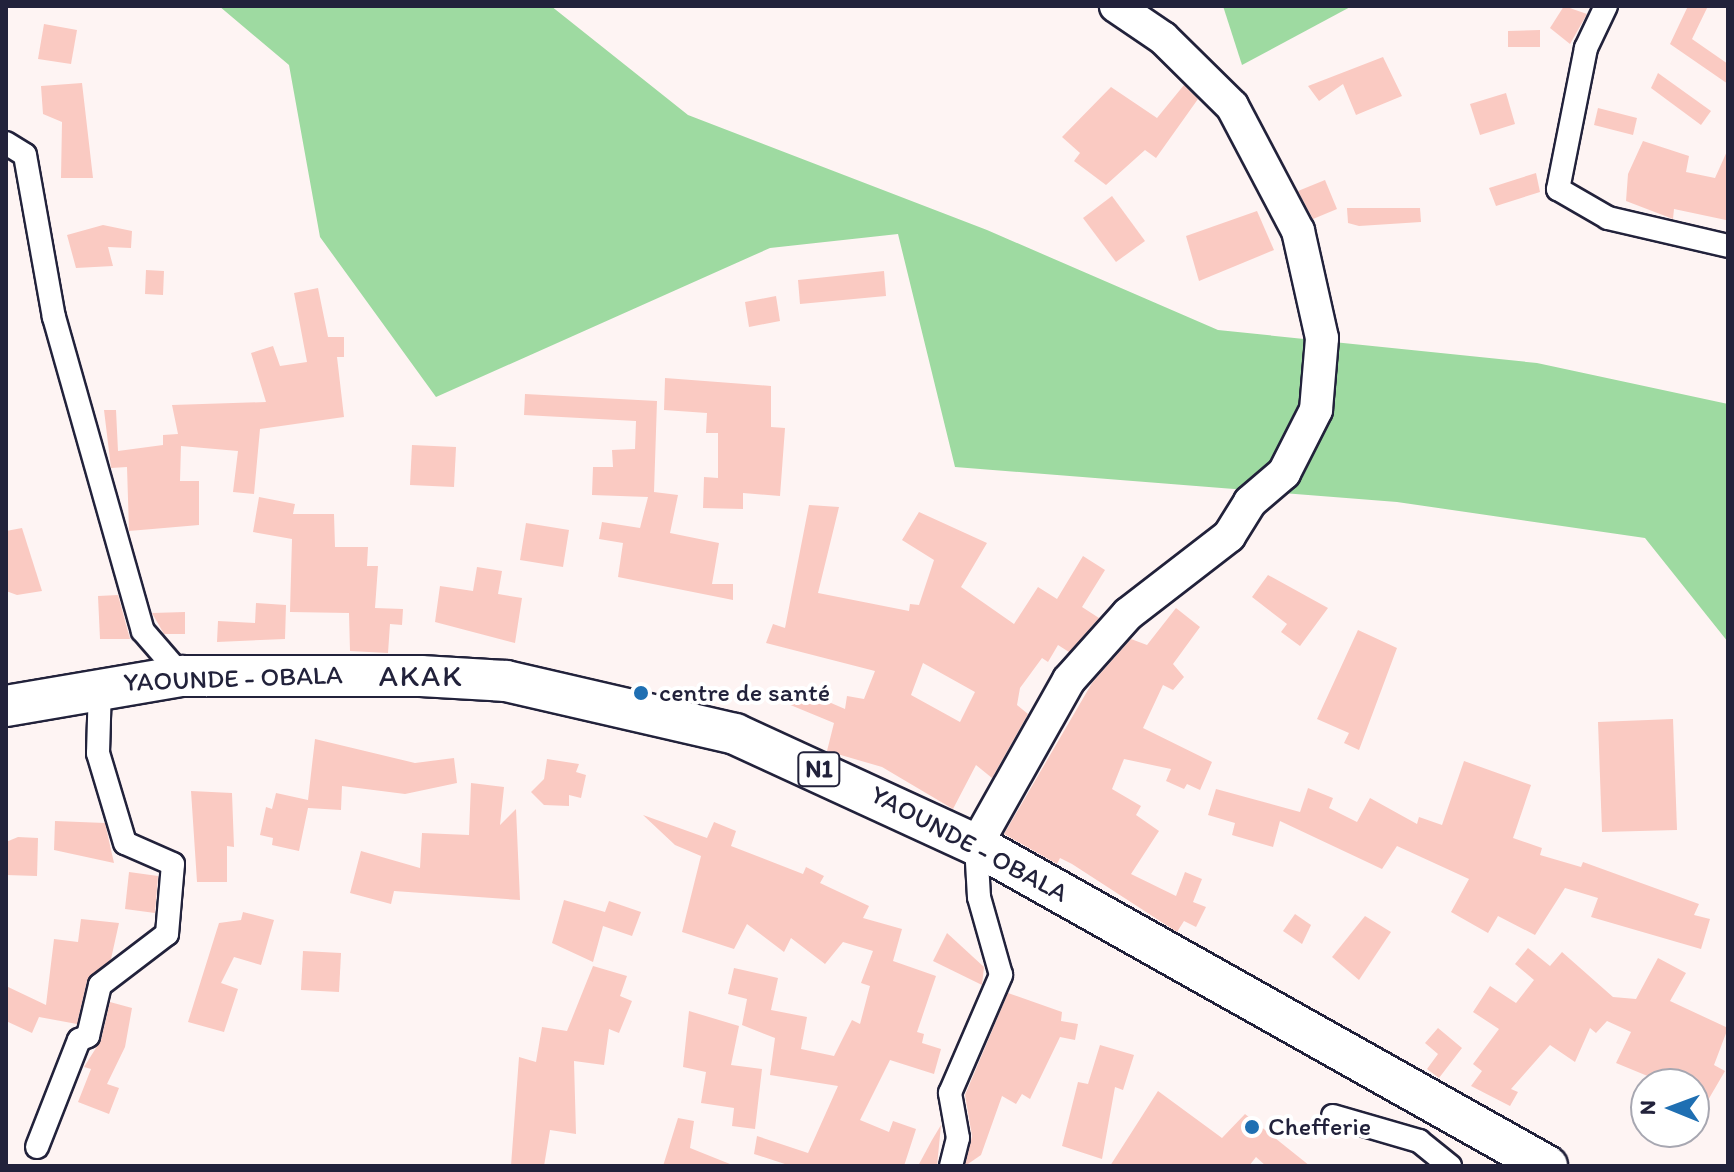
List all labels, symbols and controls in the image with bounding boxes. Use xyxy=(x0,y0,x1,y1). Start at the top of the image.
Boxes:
district label: AKAK xyxy=(379,658,463,694)
street label: YAOUNDE - OBALA xyxy=(123,660,343,698)
place label: centre de santé xyxy=(659,677,829,709)
marker: centre de santé xyxy=(630,682,652,704)
road number: N1 xyxy=(797,749,841,789)
street label: YAOUNDE - OBALA xyxy=(865,779,1073,909)
north arrow xyxy=(1630,1068,1710,1148)
text: N xyxy=(1634,1100,1661,1115)
place label: Chefferie xyxy=(1268,1111,1371,1143)
marker: Chefferie xyxy=(1243,1118,1261,1136)

